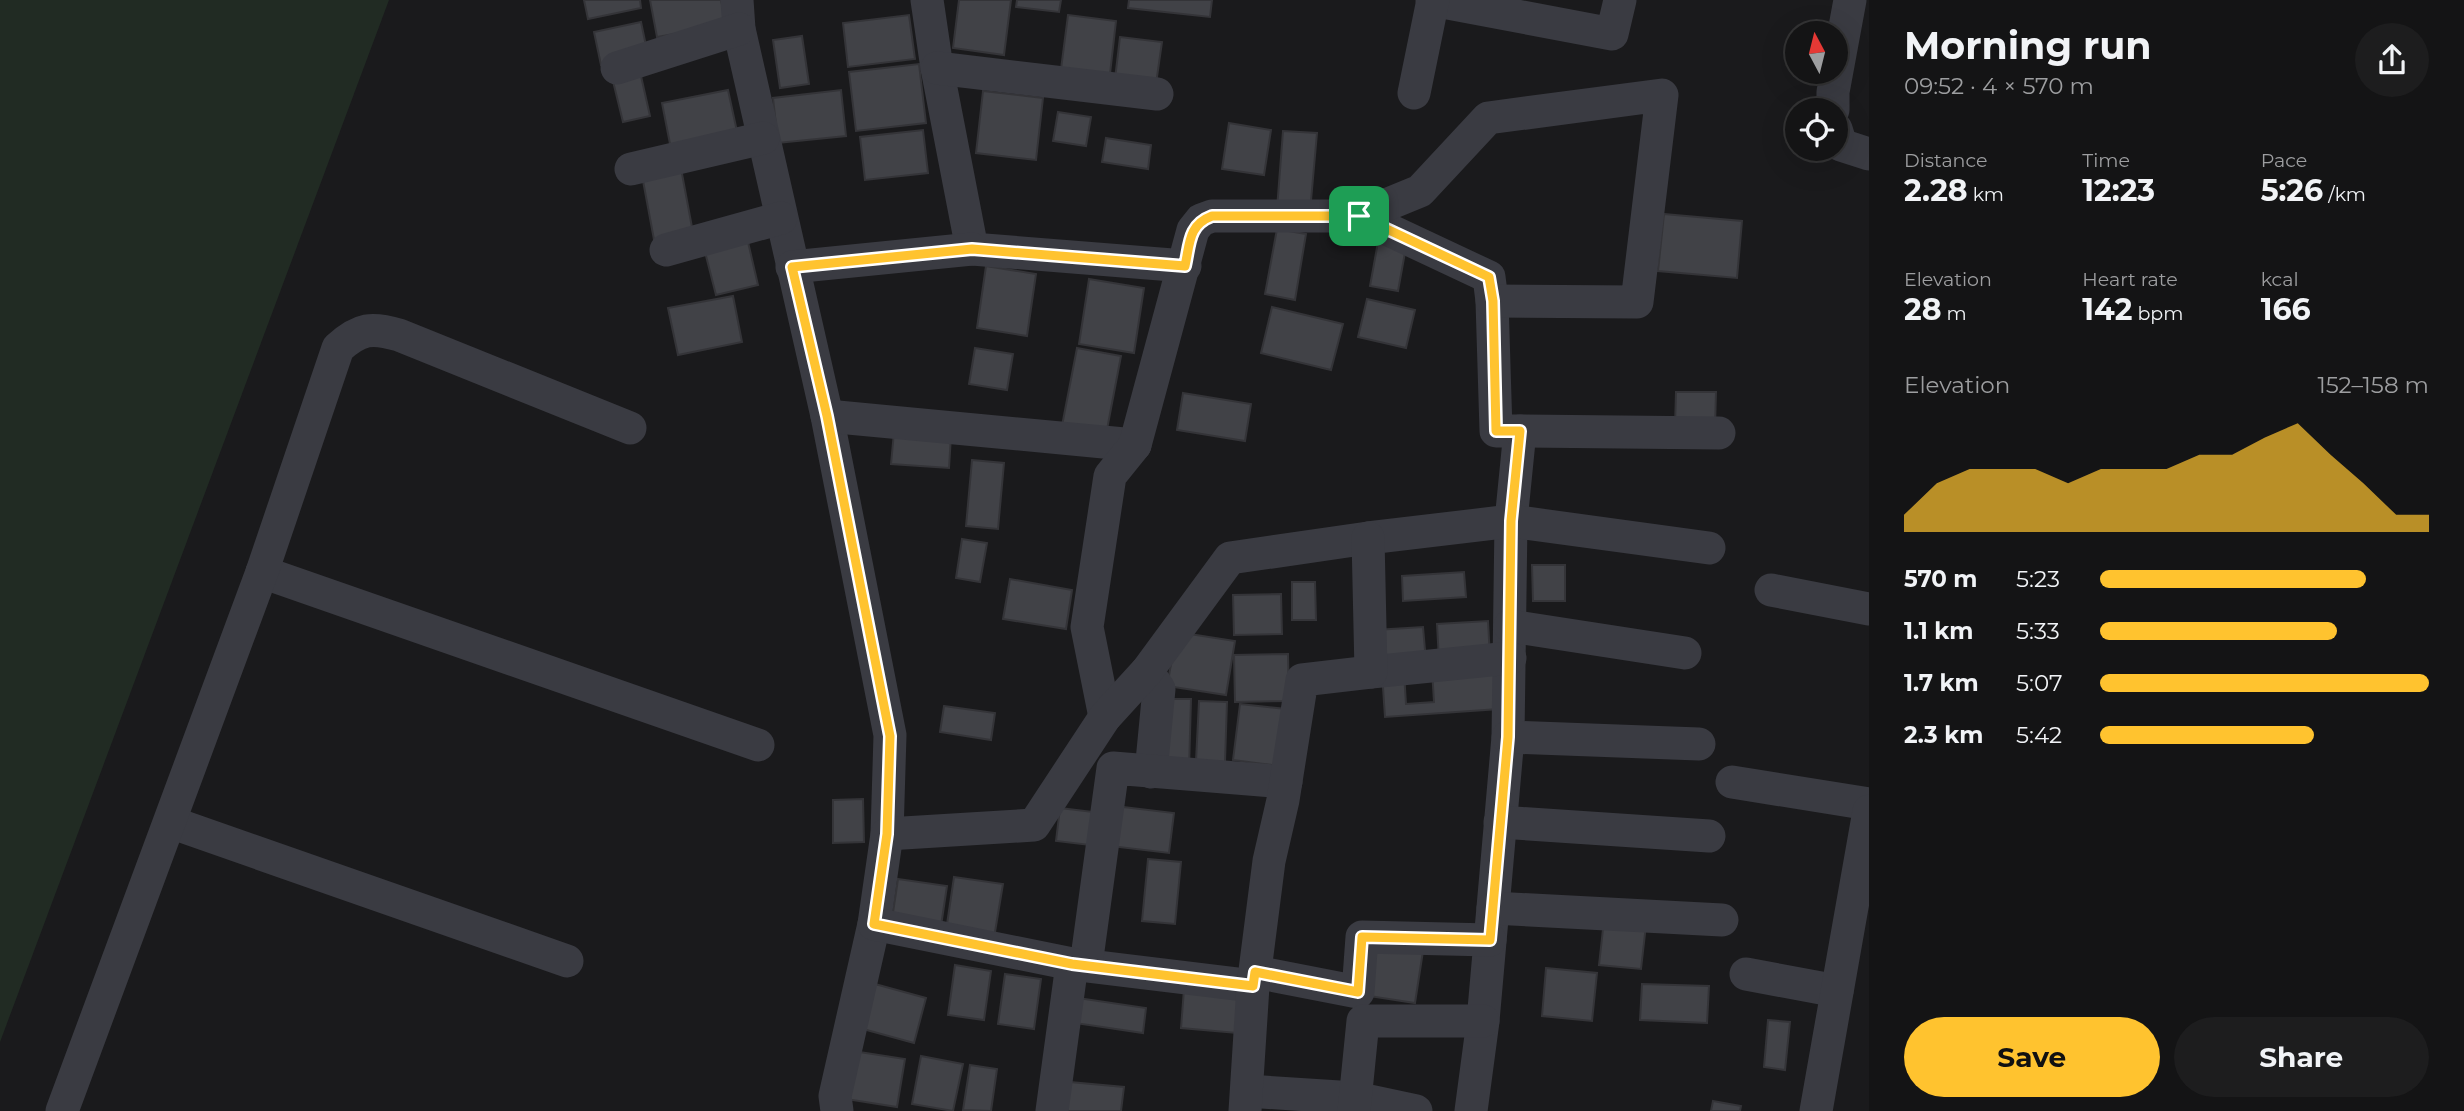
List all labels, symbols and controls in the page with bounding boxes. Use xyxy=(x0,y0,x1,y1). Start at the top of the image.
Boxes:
north arrow xyxy=(1785,21,1848,84)
map controls xyxy=(1785,21,1848,161)
text: Morning run xyxy=(1904,22,2152,69)
button: share xyxy=(2355,23,2429,97)
text: 09:52 · 4 × 570 m xyxy=(1904,72,2094,100)
button: locate xyxy=(1785,98,1848,161)
text: Distance xyxy=(1904,149,1987,172)
text: Time xyxy=(2082,149,2130,172)
text: Pace xyxy=(2261,149,2307,172)
text: 2.28 xyxy=(1904,172,1968,209)
text: 12:23 xyxy=(2082,172,2155,209)
text: 5:26 xyxy=(2261,172,2323,209)
text: km xyxy=(1968,183,2004,206)
text: /km xyxy=(2323,183,2366,206)
pin xyxy=(1329,186,1389,246)
icon: arrive xyxy=(1340,197,1378,235)
text: Elevation xyxy=(1904,268,1992,291)
text: Heart rate xyxy=(2082,268,2178,291)
text: kcal xyxy=(2261,268,2299,291)
text: 28 xyxy=(1904,291,1942,328)
text: 142 xyxy=(2082,291,2132,328)
text: 166 xyxy=(2261,291,2311,328)
text: m xyxy=(1942,302,1967,325)
text: bpm xyxy=(2132,302,2183,325)
text: Elevation xyxy=(1904,371,2010,399)
text: 152–158 m xyxy=(2317,371,2429,399)
text: 570 m xyxy=(1904,565,1977,593)
text: 5:23 xyxy=(2016,565,2060,593)
text: 1.1 km xyxy=(1904,617,1973,645)
text: 5:33 xyxy=(2016,617,2060,645)
text: 1.7 km xyxy=(1904,669,1979,697)
text: 5:07 xyxy=(2016,669,2063,697)
text: 2.3 km xyxy=(1904,721,1983,749)
text: 5:42 xyxy=(2016,721,2062,749)
button: Save xyxy=(1904,1017,2160,1097)
button: Share xyxy=(2174,1017,2429,1097)

